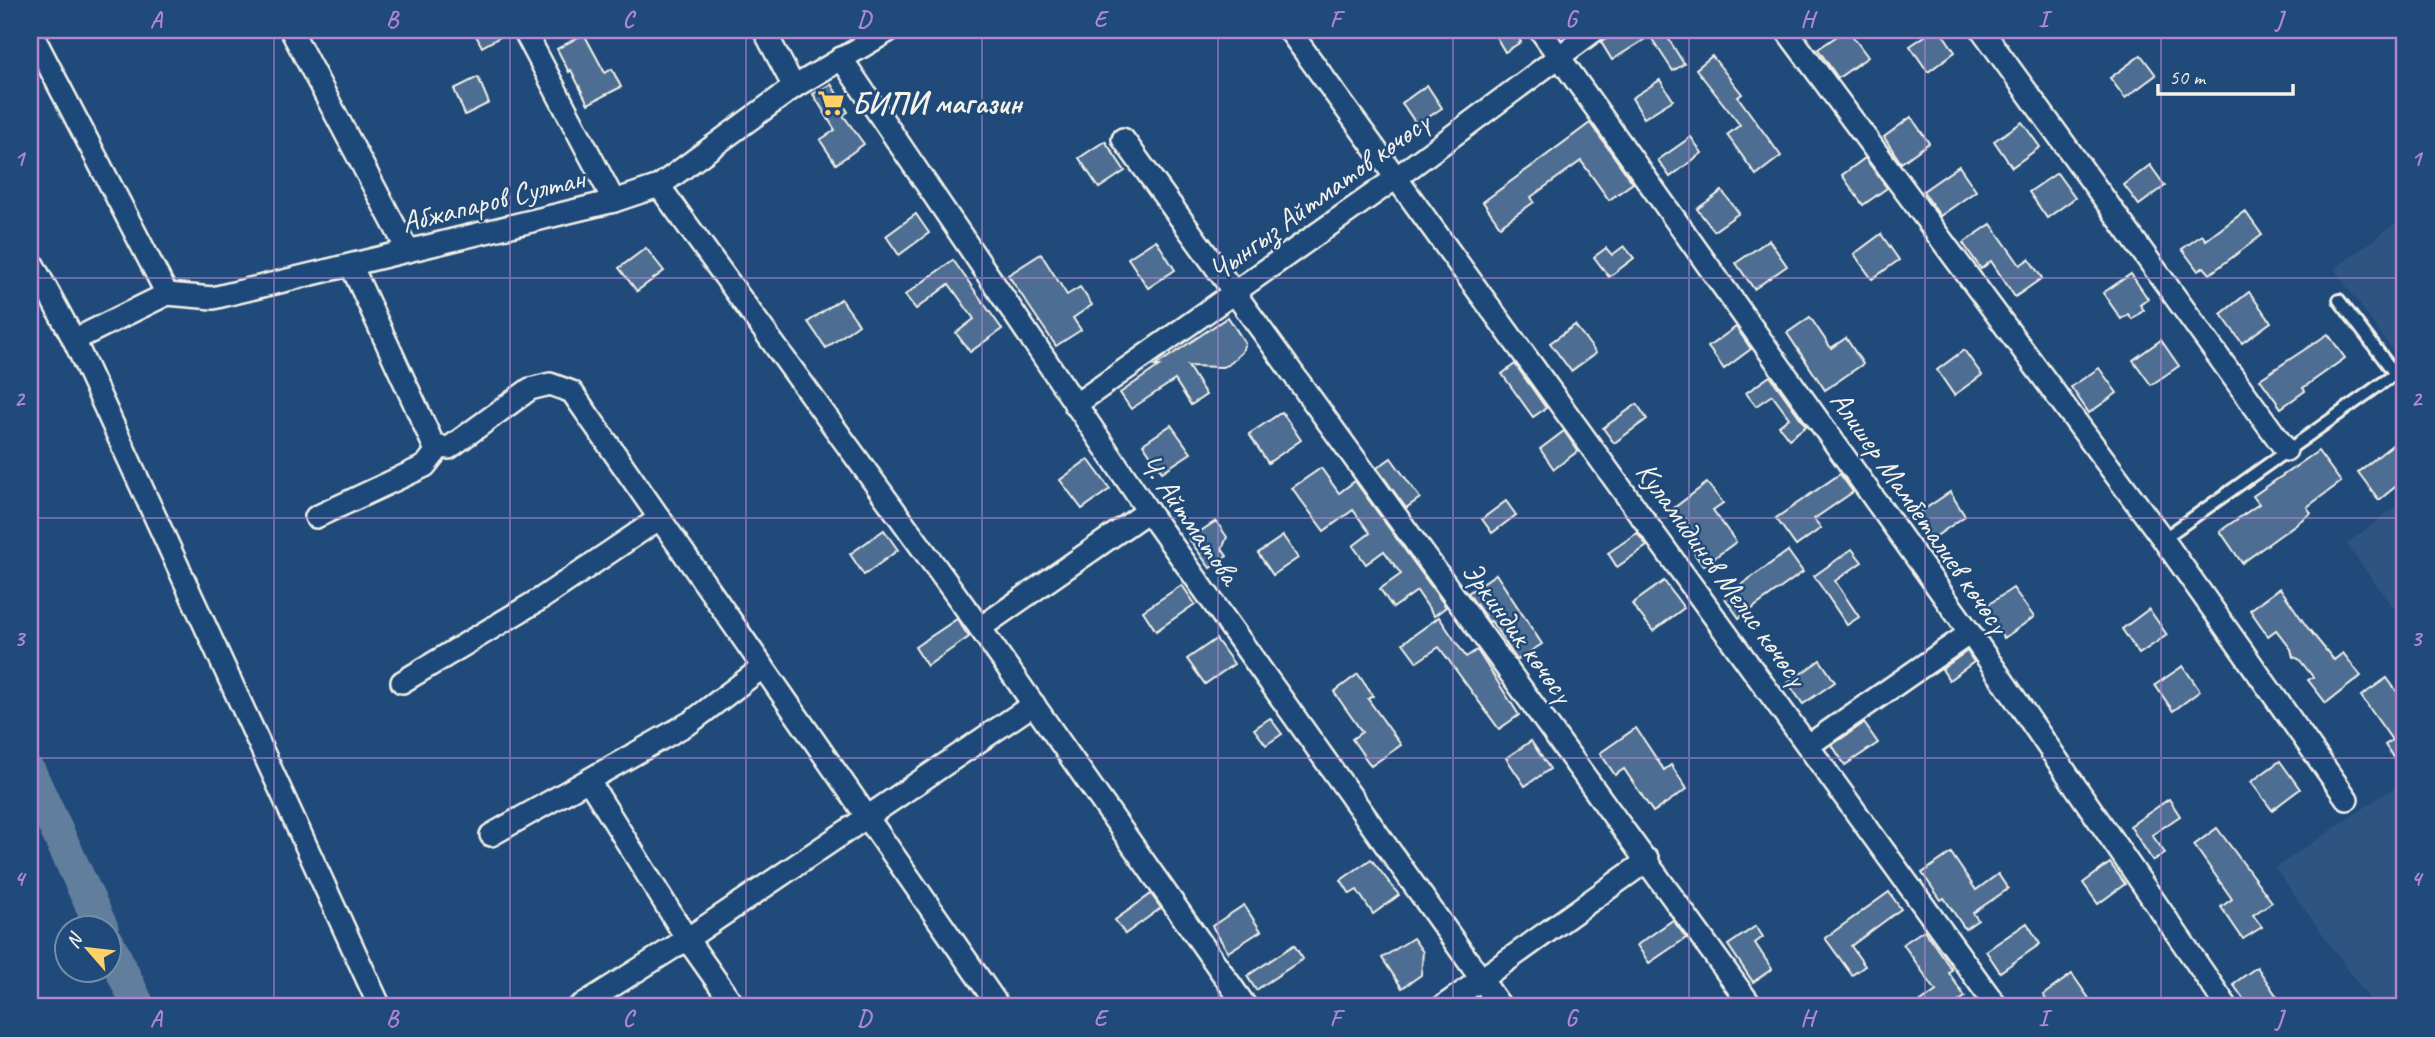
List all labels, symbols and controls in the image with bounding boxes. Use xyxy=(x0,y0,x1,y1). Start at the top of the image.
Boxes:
text: A xyxy=(150,5,164,34)
text: B xyxy=(386,5,400,34)
text: C xyxy=(623,5,637,34)
text: D xyxy=(857,5,873,34)
text: E xyxy=(1094,5,1110,34)
text: F xyxy=(1330,5,1346,34)
text: G xyxy=(1565,5,1580,34)
text: H xyxy=(1800,5,1818,34)
text: I xyxy=(2038,5,2053,34)
text: J xyxy=(2273,5,2286,34)
scale bar xyxy=(2158,52,2293,96)
text: 50 m xyxy=(2169,64,2207,90)
place label: БИПИ магазин xyxy=(852,84,1024,122)
supermarket icon: БИПИ магазин xyxy=(816,88,846,118)
street label: Чынгыз Айтматов көчөсү xyxy=(1201,101,1439,289)
text: 1 xyxy=(14,144,27,173)
text: 1 xyxy=(2411,144,2424,173)
street label: Абжапаров Султан xyxy=(398,158,590,241)
street label: Алишер Мамбеталиев көчөсү xyxy=(1822,383,2020,643)
text: 2 xyxy=(14,384,27,413)
text: 2 xyxy=(2411,384,2424,413)
street label: Ч. Айтматова xyxy=(1131,446,1250,594)
street label: Куламидинов Мелис көчөсү xyxy=(1628,454,1818,696)
street label: Эркиндик көчөсү xyxy=(1454,554,1584,713)
text: 3 xyxy=(14,624,27,653)
text: 3 xyxy=(2411,624,2424,653)
text: 4 xyxy=(14,864,27,893)
text: 4 xyxy=(2411,864,2424,893)
north arrow xyxy=(52,914,122,984)
text: N xyxy=(61,928,89,952)
text: A xyxy=(150,1004,164,1033)
text: B xyxy=(386,1004,400,1033)
text: C xyxy=(623,1004,637,1033)
text: D xyxy=(857,1004,873,1033)
text: E xyxy=(1094,1004,1110,1033)
text: F xyxy=(1330,1004,1346,1033)
text: G xyxy=(1565,1004,1580,1033)
text: H xyxy=(1800,1004,1818,1033)
text: I xyxy=(2038,1004,2053,1033)
text: J xyxy=(2273,1004,2286,1033)

